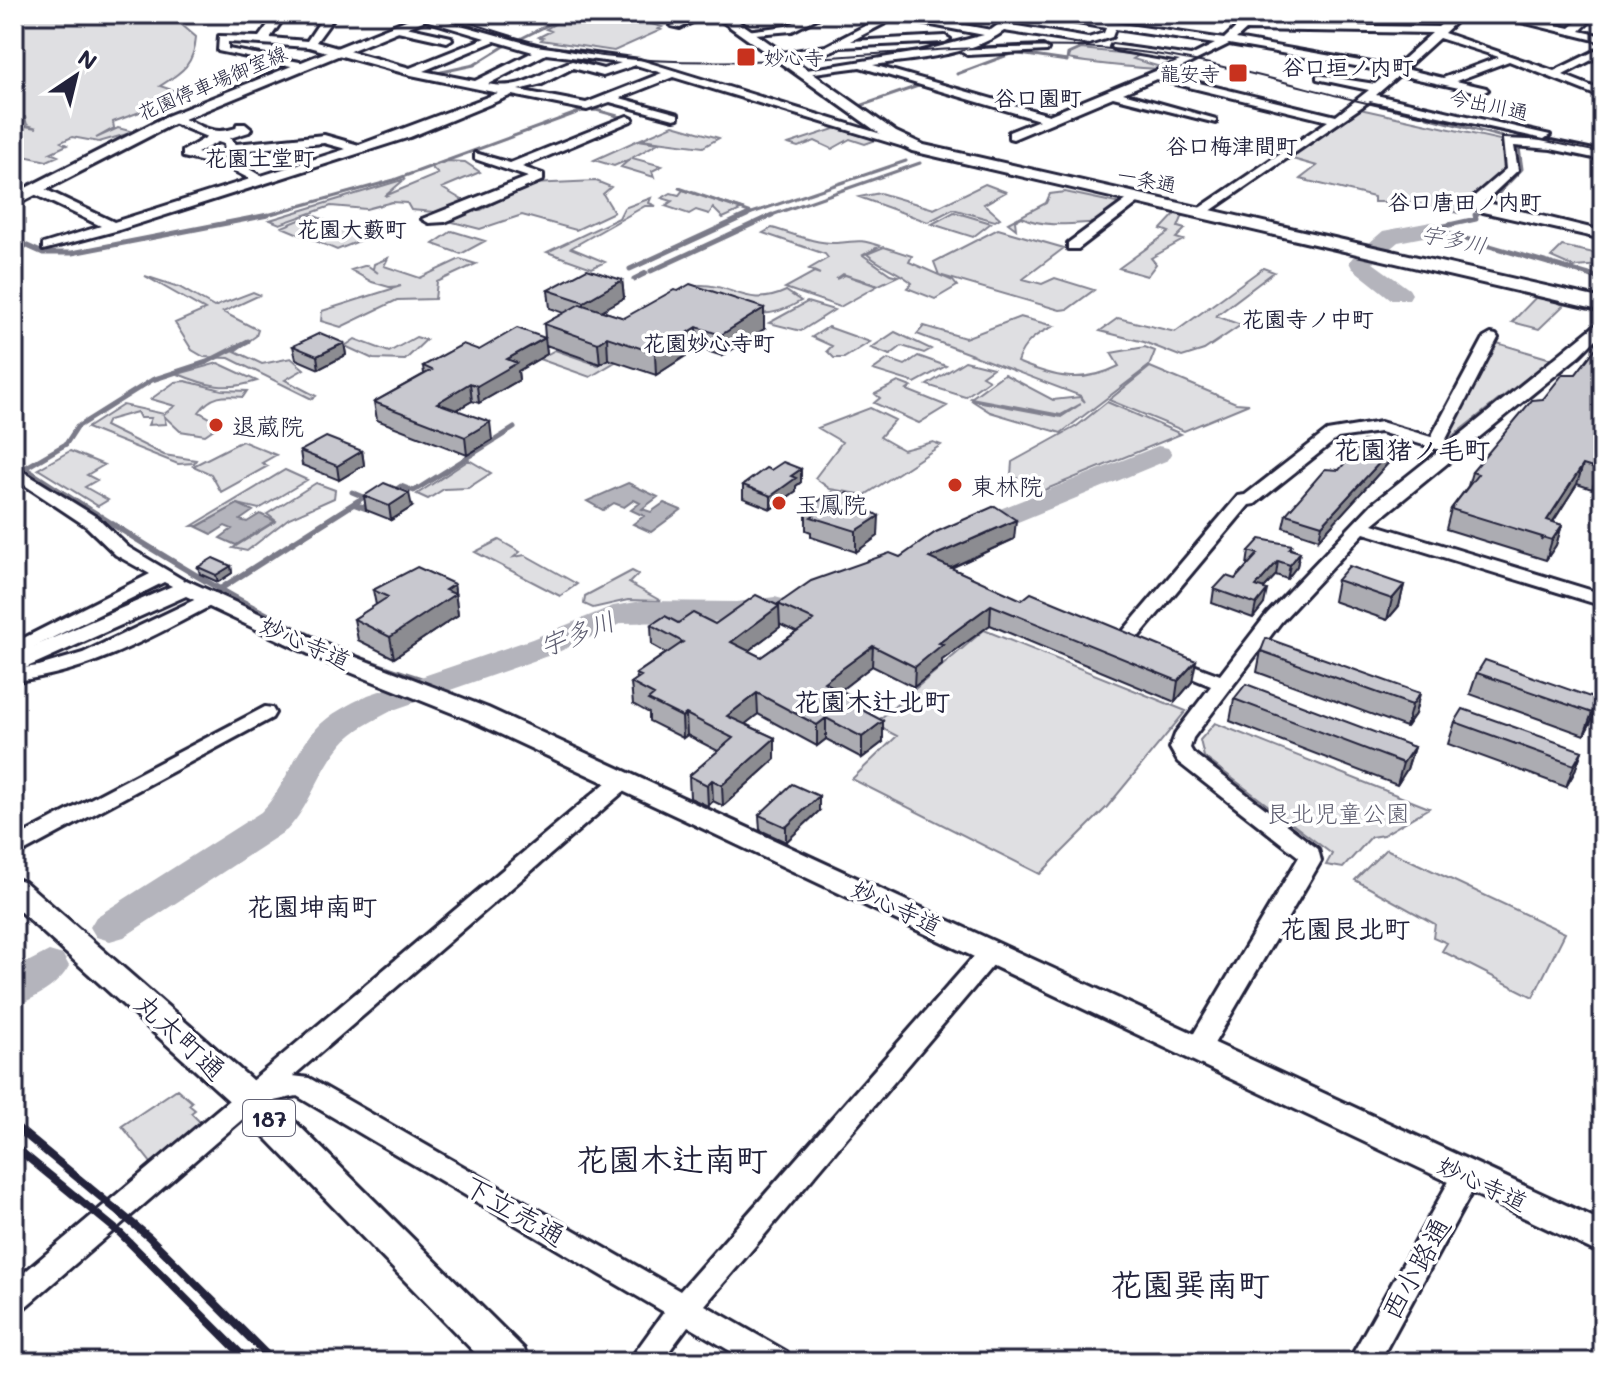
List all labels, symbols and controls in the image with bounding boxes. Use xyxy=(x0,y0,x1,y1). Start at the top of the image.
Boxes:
north arrow xyxy=(36,36,116,116)
street label: 花園停車場御室線 xyxy=(133,39,291,125)
text: N xyxy=(73,43,103,76)
place label: 妙心寺 xyxy=(764,44,824,70)
marker: 妙心寺 xyxy=(735,46,757,68)
district label: 谷口垣ノ内町 xyxy=(1282,52,1414,81)
place label: 龍安寺 xyxy=(1160,60,1220,86)
marker: 龍安寺 xyxy=(1227,62,1249,84)
district label: 谷口園町 xyxy=(994,83,1082,112)
street label: 今出川通 xyxy=(1447,83,1531,125)
district label: 谷口梅津間町 xyxy=(1166,131,1298,160)
district label: 花園土堂町 xyxy=(205,143,315,172)
street label: 一条通 xyxy=(1115,161,1179,197)
district label: 谷口唐田ノ内町 xyxy=(1388,187,1542,216)
district label: 花園大藪町 xyxy=(297,214,407,243)
water label: 宇多川 xyxy=(1419,218,1489,260)
district label: 花園寺ノ中町 xyxy=(1242,304,1374,333)
district label: 花園妙心寺町 xyxy=(643,328,775,357)
place label: 退蔵院 xyxy=(232,410,304,441)
marker: 退蔵院 xyxy=(207,416,225,434)
district label: 花園猪ノ毛町 xyxy=(1334,432,1490,466)
place label: 東林院 xyxy=(971,470,1043,501)
marker: 東林院 xyxy=(946,476,964,494)
place label: 玉鳳院 xyxy=(795,488,867,519)
marker: 玉鳳院 xyxy=(770,494,788,512)
water label: 宇多川 xyxy=(534,603,620,663)
street label: 妙心寺道 xyxy=(256,608,356,676)
district label: 花園木辻北町 xyxy=(794,684,950,718)
park label: 艮北児童公園 xyxy=(1266,797,1410,828)
street label: 妙心寺道 xyxy=(847,873,947,941)
district label: 花園坤南町 xyxy=(247,889,377,923)
district label: 花園艮北町 xyxy=(1280,911,1410,945)
street label: 丸太町通 xyxy=(128,985,234,1087)
road number: 187 xyxy=(243,1100,295,1136)
district label: 花園木辻南町 xyxy=(576,1137,768,1179)
street label: 妙心寺道 xyxy=(1433,1149,1533,1217)
street label: 下立売通 xyxy=(457,1166,573,1254)
street label: 西小路通 xyxy=(1372,1210,1458,1326)
district label: 花園巽南町 xyxy=(1110,1262,1270,1304)

